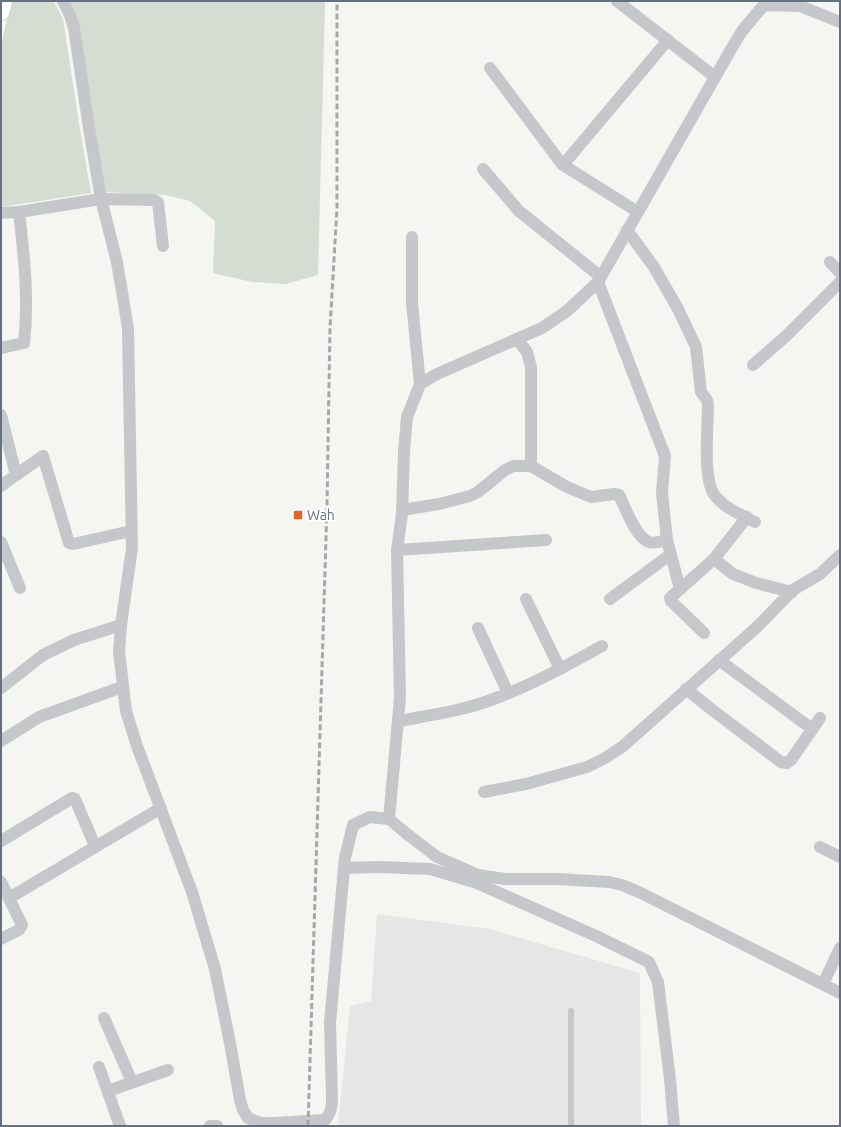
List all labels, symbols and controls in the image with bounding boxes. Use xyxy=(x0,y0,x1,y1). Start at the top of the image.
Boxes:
place label: Wah xyxy=(307,507,335,523)
marker: Wah xyxy=(292,509,304,521)

